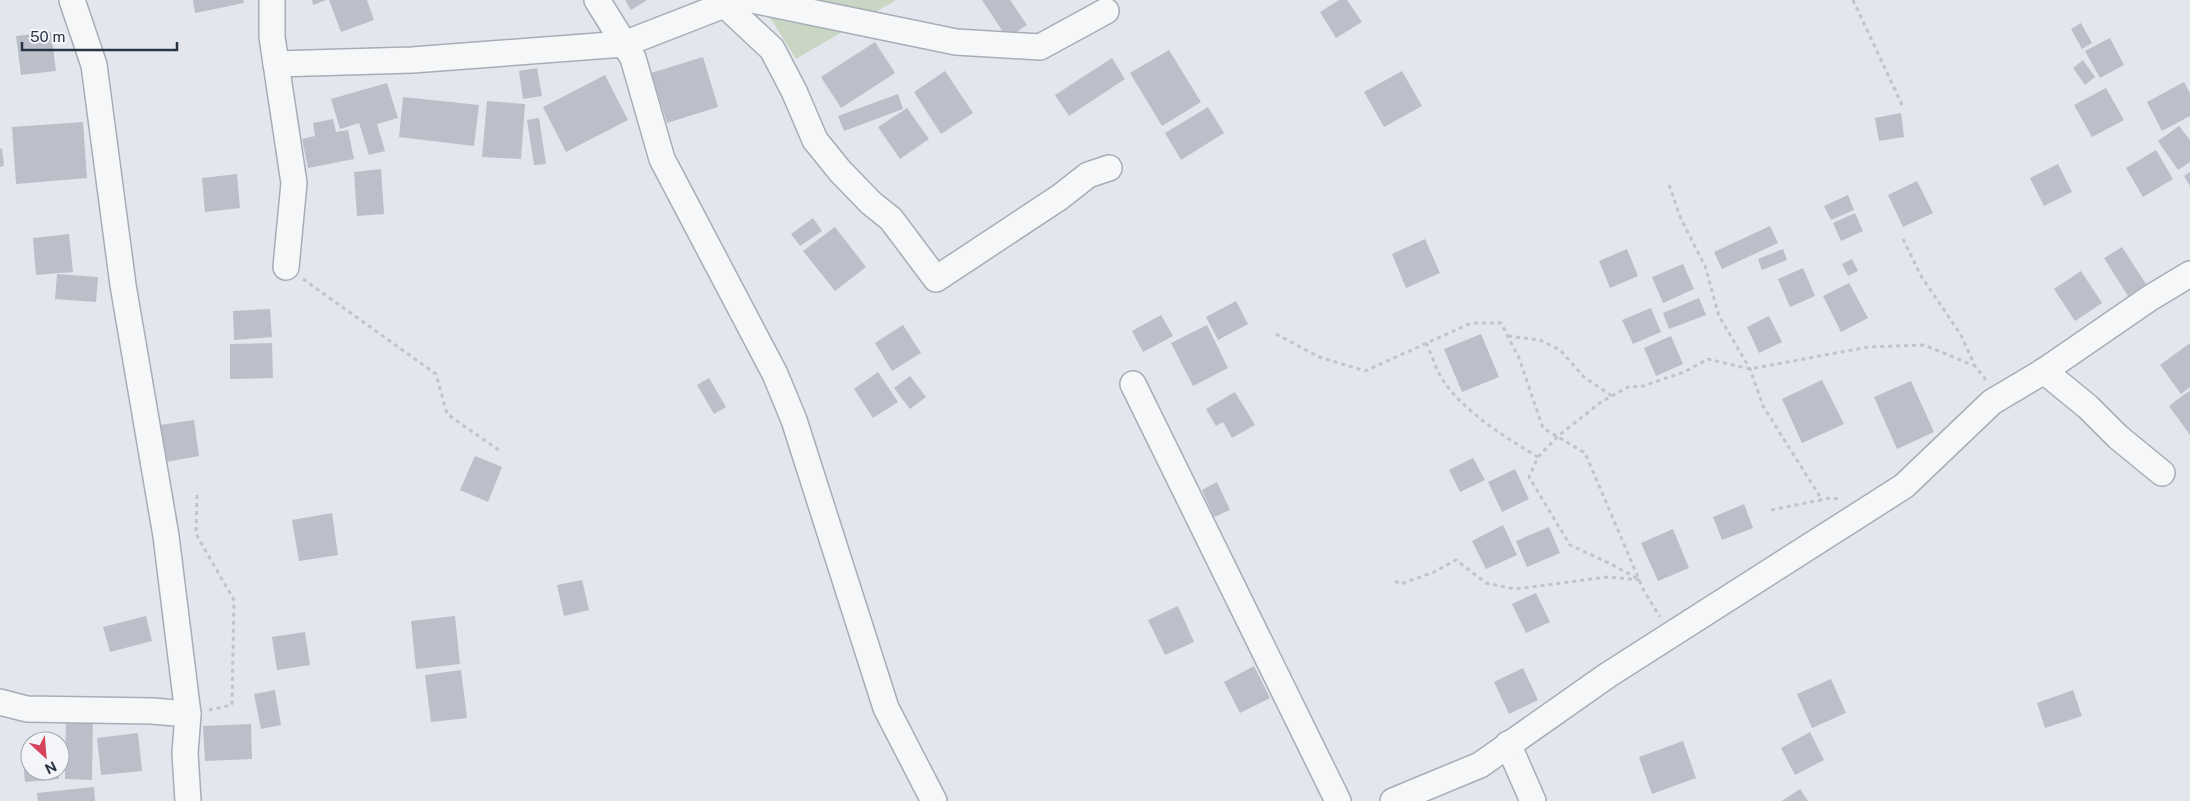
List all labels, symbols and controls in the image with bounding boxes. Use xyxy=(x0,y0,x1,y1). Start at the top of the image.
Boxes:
scale bar xyxy=(22,20,178,52)
text: 50 m xyxy=(30,28,65,45)
north arrow xyxy=(20,731,70,781)
text: N xyxy=(42,758,59,777)

